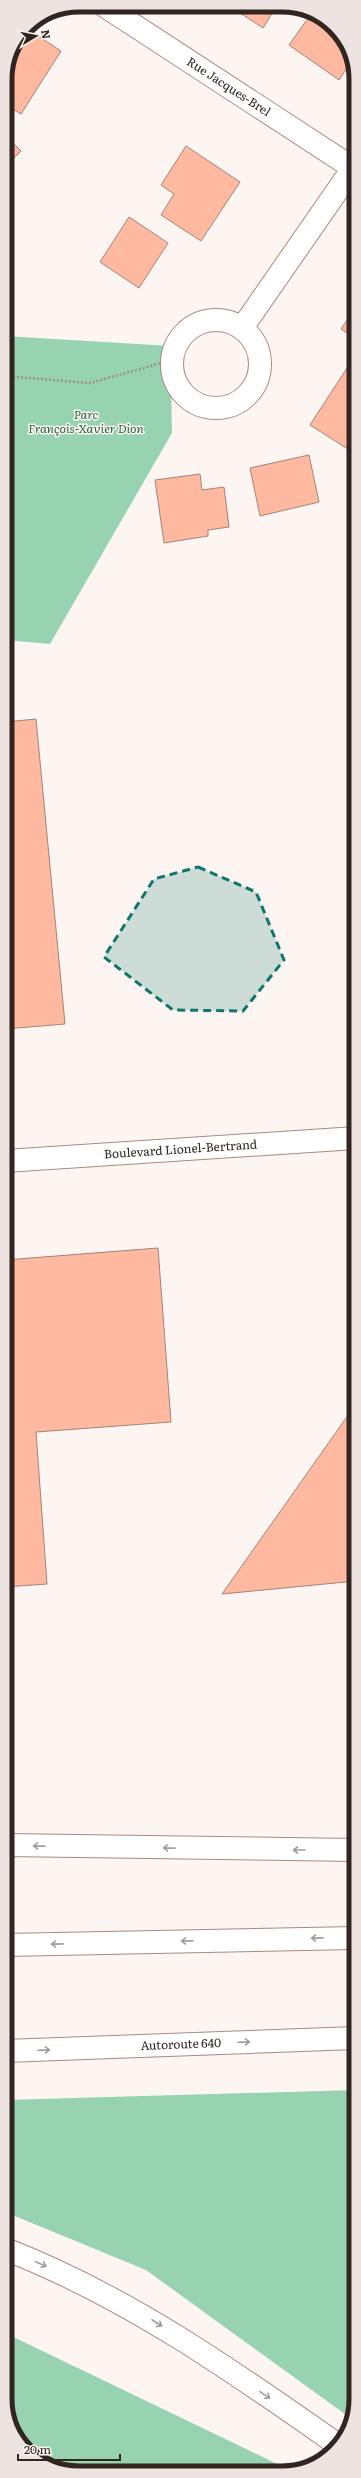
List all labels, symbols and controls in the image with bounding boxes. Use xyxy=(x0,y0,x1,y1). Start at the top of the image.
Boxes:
north arrow xyxy=(16,16,56,56)
text: N xyxy=(38,28,56,40)
street label: Rue Jacques-Brel xyxy=(184,52,275,120)
park label: Parc François-Xavier Dion xyxy=(28,405,144,437)
street label: Boulevard Lionel-Bertrand xyxy=(103,1134,258,1162)
one-way arrow xyxy=(33,1842,46,1850)
one-way arrow xyxy=(163,1844,176,1852)
one-way arrow xyxy=(293,1846,306,1854)
one-way arrow xyxy=(311,1935,324,1942)
one-way arrow xyxy=(181,1937,194,1945)
one-way arrow xyxy=(51,1940,64,1948)
street label: Autoroute 640 xyxy=(140,2033,222,2054)
one-way arrow xyxy=(237,2038,250,2046)
one-way arrow xyxy=(37,2046,50,2053)
one-way arrow xyxy=(35,2261,47,2268)
one-way arrow xyxy=(151,2320,163,2328)
one-way arrow xyxy=(259,2391,270,2399)
scale bar xyxy=(18,2436,120,2462)
text: 20 m xyxy=(24,2440,51,2458)

